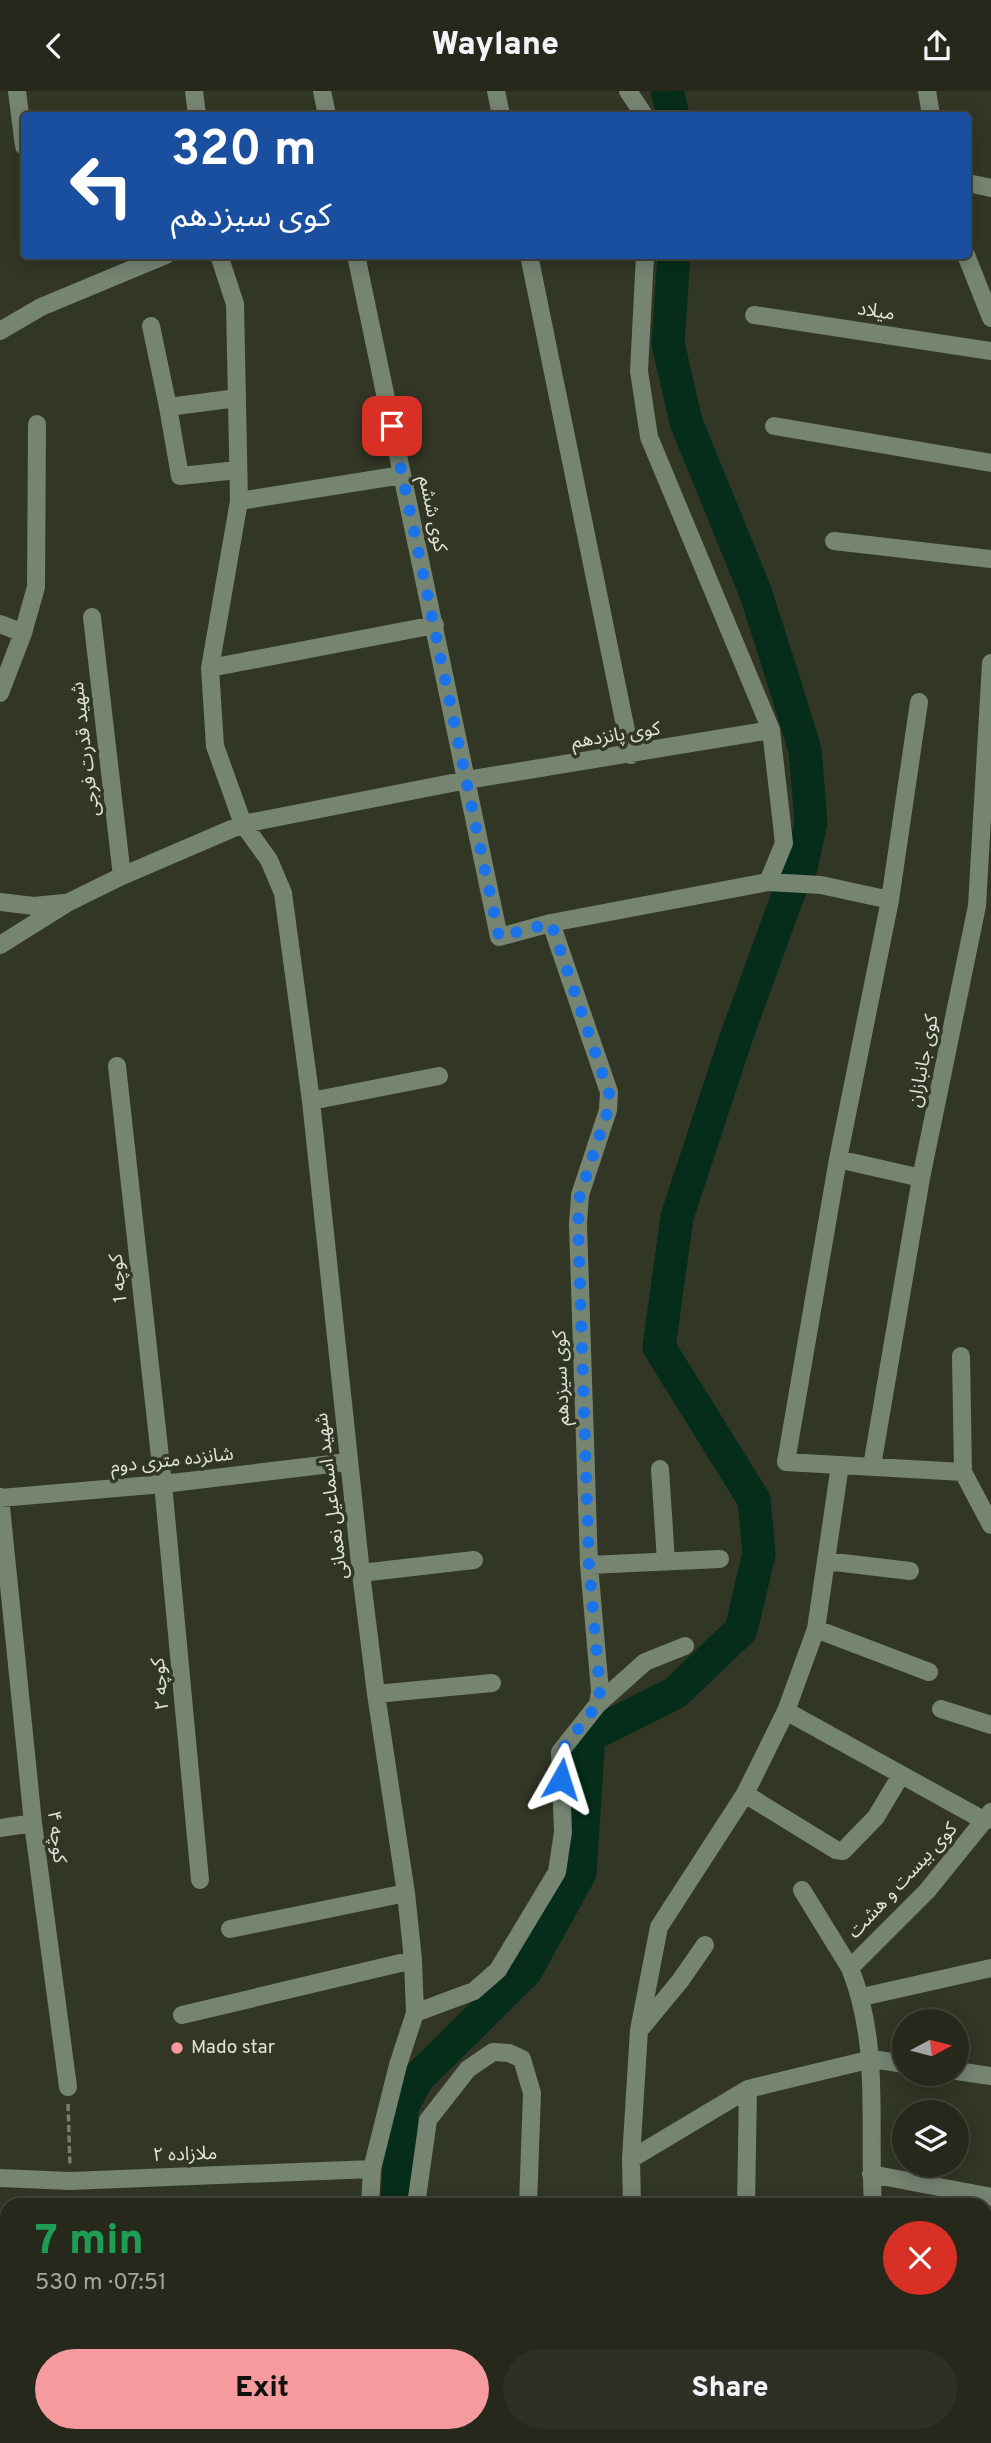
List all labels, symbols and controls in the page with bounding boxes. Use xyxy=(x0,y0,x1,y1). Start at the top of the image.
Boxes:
text: Waylane xyxy=(432,26,559,66)
icon: back xyxy=(35,27,73,65)
icon: share xyxy=(918,27,956,65)
text: 320 m xyxy=(171,121,317,183)
icon: left xyxy=(56,140,147,231)
text: کوی سیزدهم xyxy=(171,198,331,238)
street label: میلاد xyxy=(856,297,896,327)
pin xyxy=(362,396,422,456)
icon: arrive xyxy=(373,407,411,445)
street label: کوی ششم xyxy=(411,474,452,556)
street label: شهید قدرت فرجی xyxy=(66,680,106,818)
street label: کوی پانزدهم xyxy=(570,717,663,756)
street label: کوی جانبازان xyxy=(903,1012,945,1109)
street label: کوچه 1 xyxy=(104,1251,133,1304)
street label: کوی سیزدهم xyxy=(548,1329,577,1426)
street label: شهید اسماعیل نعمانی xyxy=(310,1411,354,1581)
street label: شانزده متری دوم xyxy=(109,1443,235,1480)
street label: کوچه ۲ xyxy=(147,1656,175,1711)
position arrow xyxy=(524,1742,598,1816)
street label: کوچه ۴ xyxy=(41,1809,71,1866)
street label: کوی بیست و هشت xyxy=(843,1817,964,1944)
north arrow xyxy=(892,2009,970,2086)
map controls xyxy=(892,2009,969,2177)
place label: Mado star xyxy=(191,2036,276,2060)
marker: Mado star xyxy=(169,2040,185,2056)
button: layers xyxy=(892,2100,969,2177)
street label: ملازاده ۲ xyxy=(152,2142,218,2168)
text: 7 min xyxy=(35,2216,144,2269)
button: close xyxy=(883,2221,957,2295)
text: 530 m · 07:51 xyxy=(35,2269,167,2298)
button: Exit xyxy=(35,2349,489,2429)
button: Share xyxy=(503,2349,957,2429)

